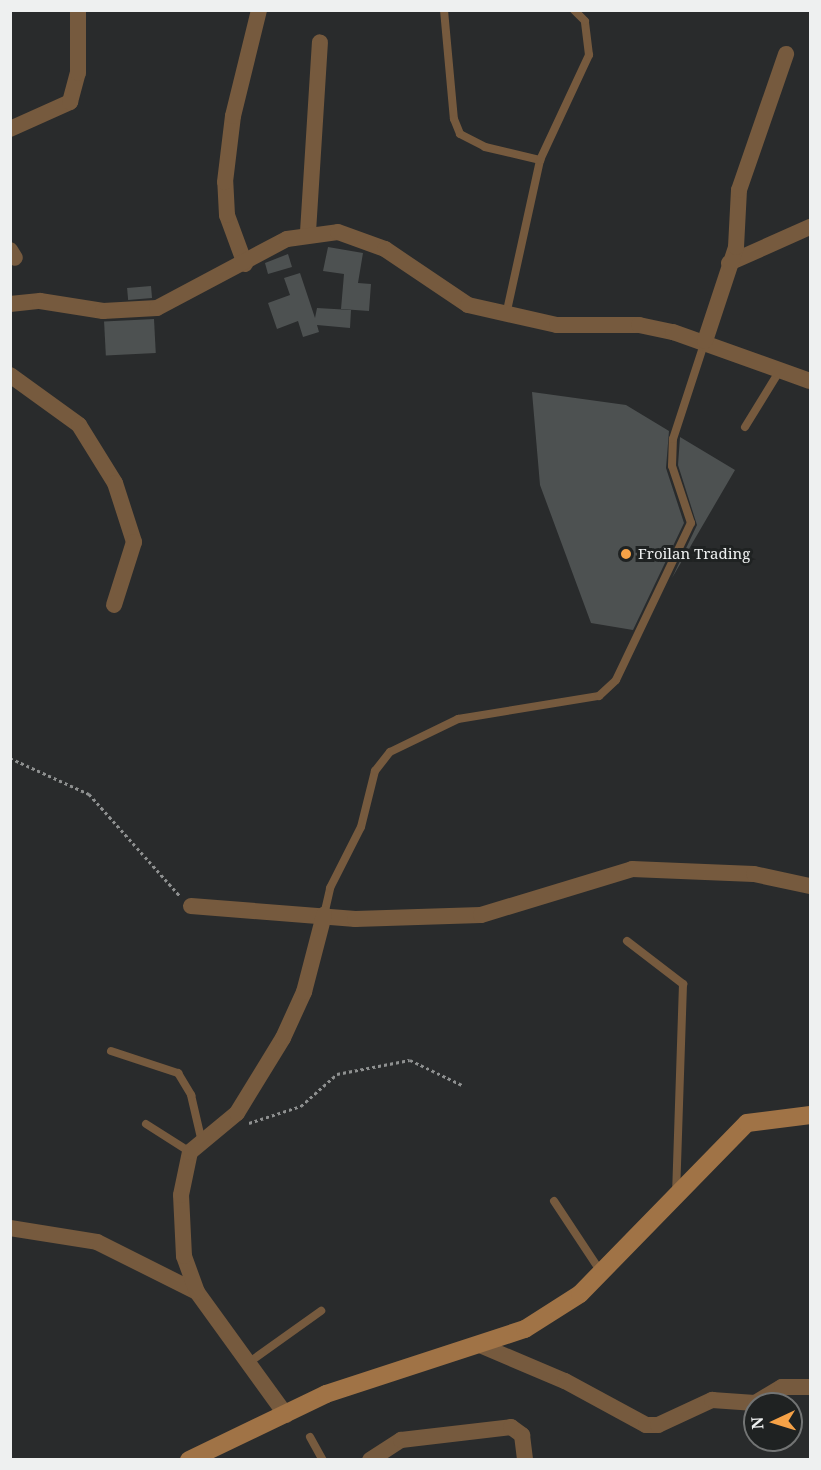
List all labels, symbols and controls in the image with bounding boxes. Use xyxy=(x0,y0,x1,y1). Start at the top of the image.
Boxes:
place label: Froilan Trading xyxy=(638,545,750,563)
marker: Froilan Trading xyxy=(619,547,633,561)
north arrow xyxy=(743,1392,803,1452)
text: N xyxy=(746,1416,768,1430)

